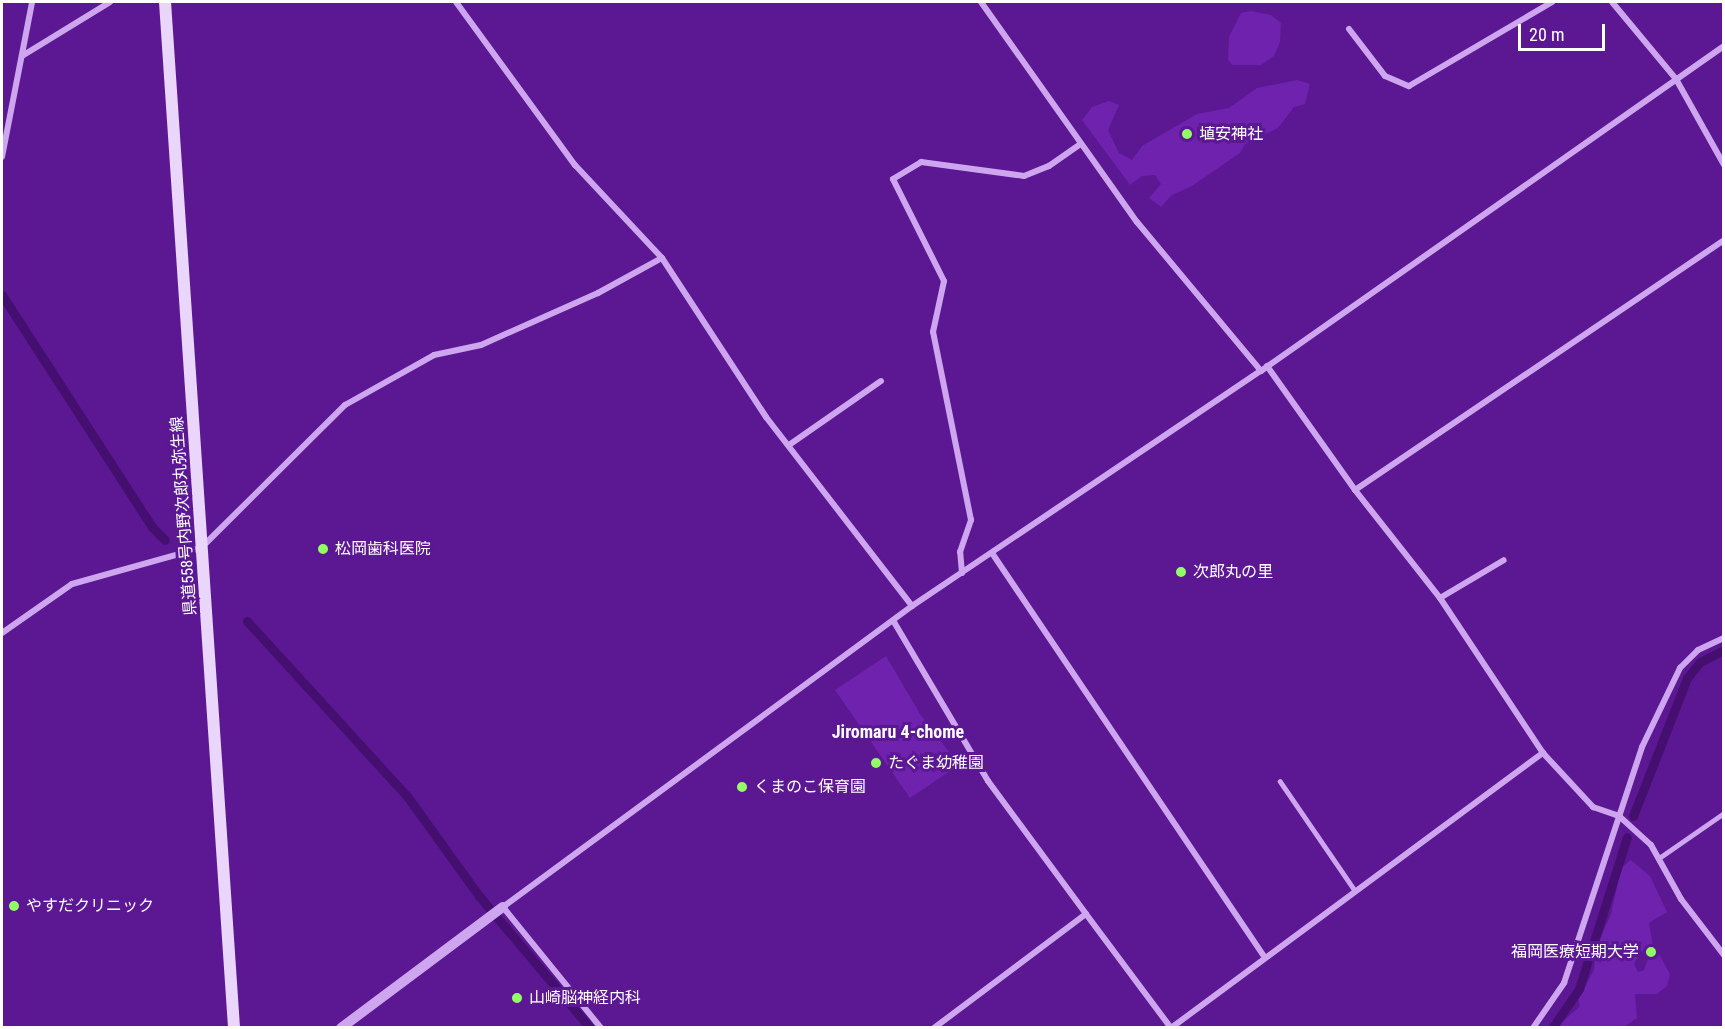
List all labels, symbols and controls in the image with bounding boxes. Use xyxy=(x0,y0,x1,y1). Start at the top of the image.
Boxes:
scale bar xyxy=(1521,12,1608,50)
text: 20 m xyxy=(1529,24,1564,45)
place label: 埴安神社 xyxy=(1199,124,1263,144)
marker: 埴安神社 xyxy=(1180,127,1194,141)
street label: 県道558号内野次郎丸弥生線 xyxy=(167,416,201,616)
place label: 松岡歯科医院 xyxy=(335,539,431,559)
marker: 松岡歯科医院 xyxy=(316,542,330,556)
place label: 次郎丸の里 xyxy=(1193,562,1273,582)
marker: 次郎丸の里 xyxy=(1174,565,1188,579)
district label: Jiromaru 4-chome xyxy=(832,721,964,743)
place label: たぐま幼稚園 xyxy=(888,753,984,773)
marker: たぐま幼稚園 xyxy=(869,756,883,770)
place label: くまのこ保育園 xyxy=(754,777,866,797)
marker: くまのこ保育園 xyxy=(735,780,749,794)
place label: やすだクリニック xyxy=(26,896,154,916)
marker: やすだクリニック xyxy=(7,899,21,913)
place label: 福岡医療短期大学 xyxy=(1511,942,1639,962)
marker: 福岡医療短期大学 xyxy=(1644,945,1658,959)
place label: 山崎脳神経内科 xyxy=(529,988,641,1008)
marker: 山崎脳神経内科 xyxy=(510,991,524,1005)

